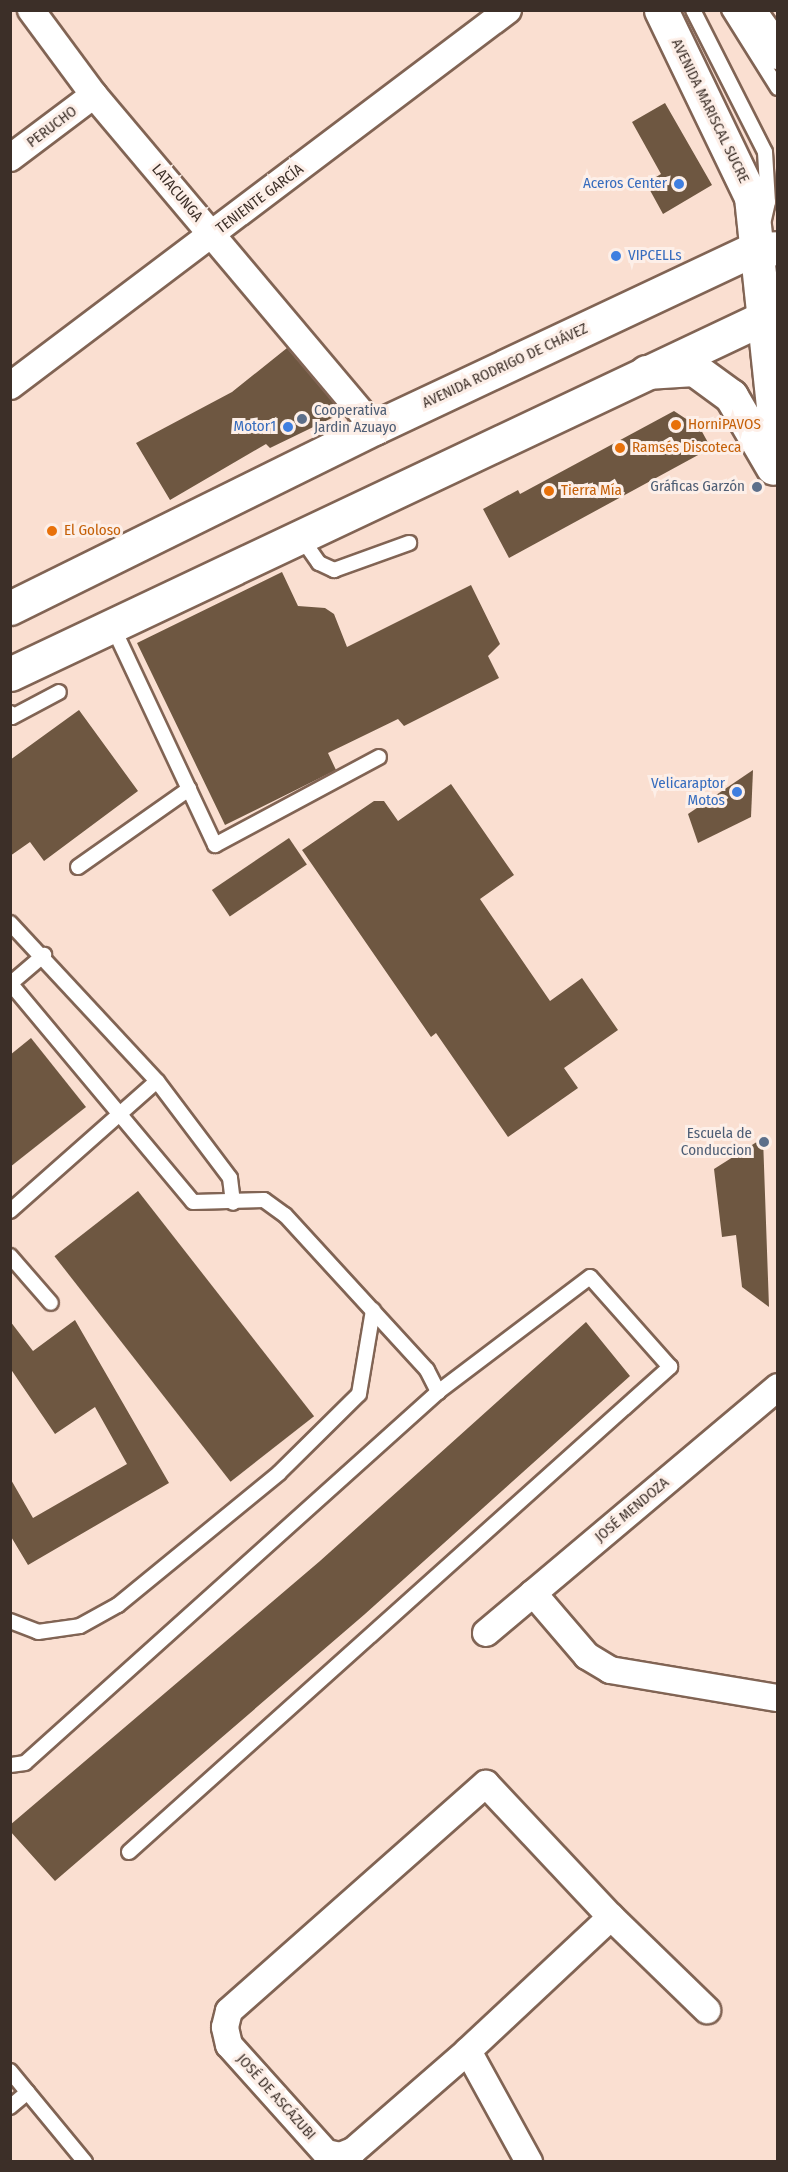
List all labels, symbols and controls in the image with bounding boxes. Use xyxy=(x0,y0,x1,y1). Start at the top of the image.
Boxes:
street label: AVENIDA MARISCAL SUCRE xyxy=(667,36,753,186)
street label: PERUCHO xyxy=(23,102,81,152)
street label: TENIENTE GARCÍA xyxy=(213,160,307,238)
street label: LATACUNGA xyxy=(148,161,206,225)
place label: Aceros Center xyxy=(583,175,667,193)
marker: Aceros Center xyxy=(672,177,686,191)
place label: VIPCELLs xyxy=(628,247,682,265)
marker: VIPCELLs xyxy=(609,249,623,263)
street label: AVENIDA RODRIGO DE CHÁVEZ xyxy=(419,320,591,412)
place label: Cooperativa Jardin Azuayo xyxy=(314,401,397,436)
marker: Cooperativa Jardin Azuayo xyxy=(295,412,309,426)
place label: HorniPAVOS xyxy=(688,416,761,434)
place label: Motor1 xyxy=(234,418,276,436)
marker: HorniPAVOS xyxy=(669,418,683,432)
marker: Motor1 xyxy=(281,420,295,434)
place label: Ramsés Discoteca xyxy=(632,439,741,457)
marker: Ramsés Discoteca xyxy=(613,441,627,455)
place label: Gráficas Garzón xyxy=(650,478,745,496)
marker: Gráficas Garzón xyxy=(750,480,764,494)
place label: Tierra Mía xyxy=(561,482,622,500)
marker: Tierra Mía xyxy=(542,484,556,498)
place label: El Goloso xyxy=(64,522,121,540)
marker: El Goloso xyxy=(45,524,59,538)
place label: Velicaraptor Motos xyxy=(651,774,725,809)
marker: Velicaraptor Motos xyxy=(730,785,744,799)
place label: Escuela de Conduccion xyxy=(681,1124,752,1159)
marker: Escuela de Conduccion xyxy=(757,1135,771,1149)
street label: JOSÉ MENDOZA xyxy=(591,1474,673,1546)
street label: JOSÉ DE ASCÁZUBI xyxy=(233,2050,319,2144)

